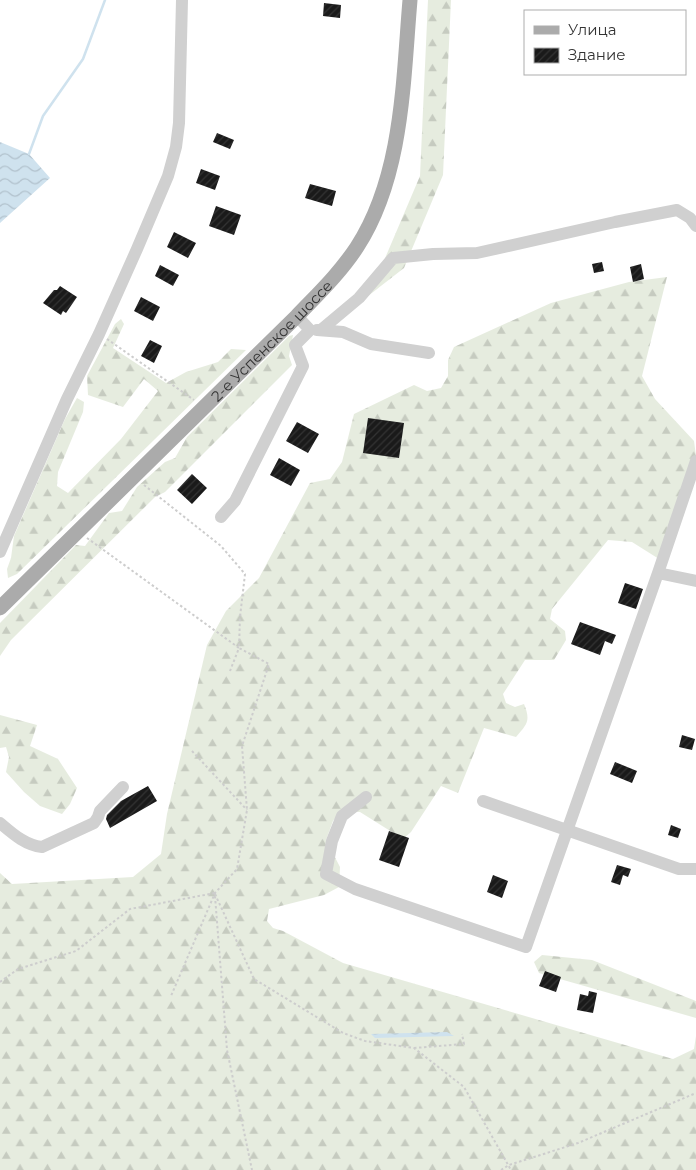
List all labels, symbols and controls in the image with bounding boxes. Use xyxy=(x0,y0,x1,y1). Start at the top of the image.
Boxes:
legend xyxy=(524,10,686,75)
text: Улица xyxy=(568,20,616,39)
text: Здание xyxy=(568,45,626,64)
street label: 2-е Успенское шоссе xyxy=(207,276,336,405)

